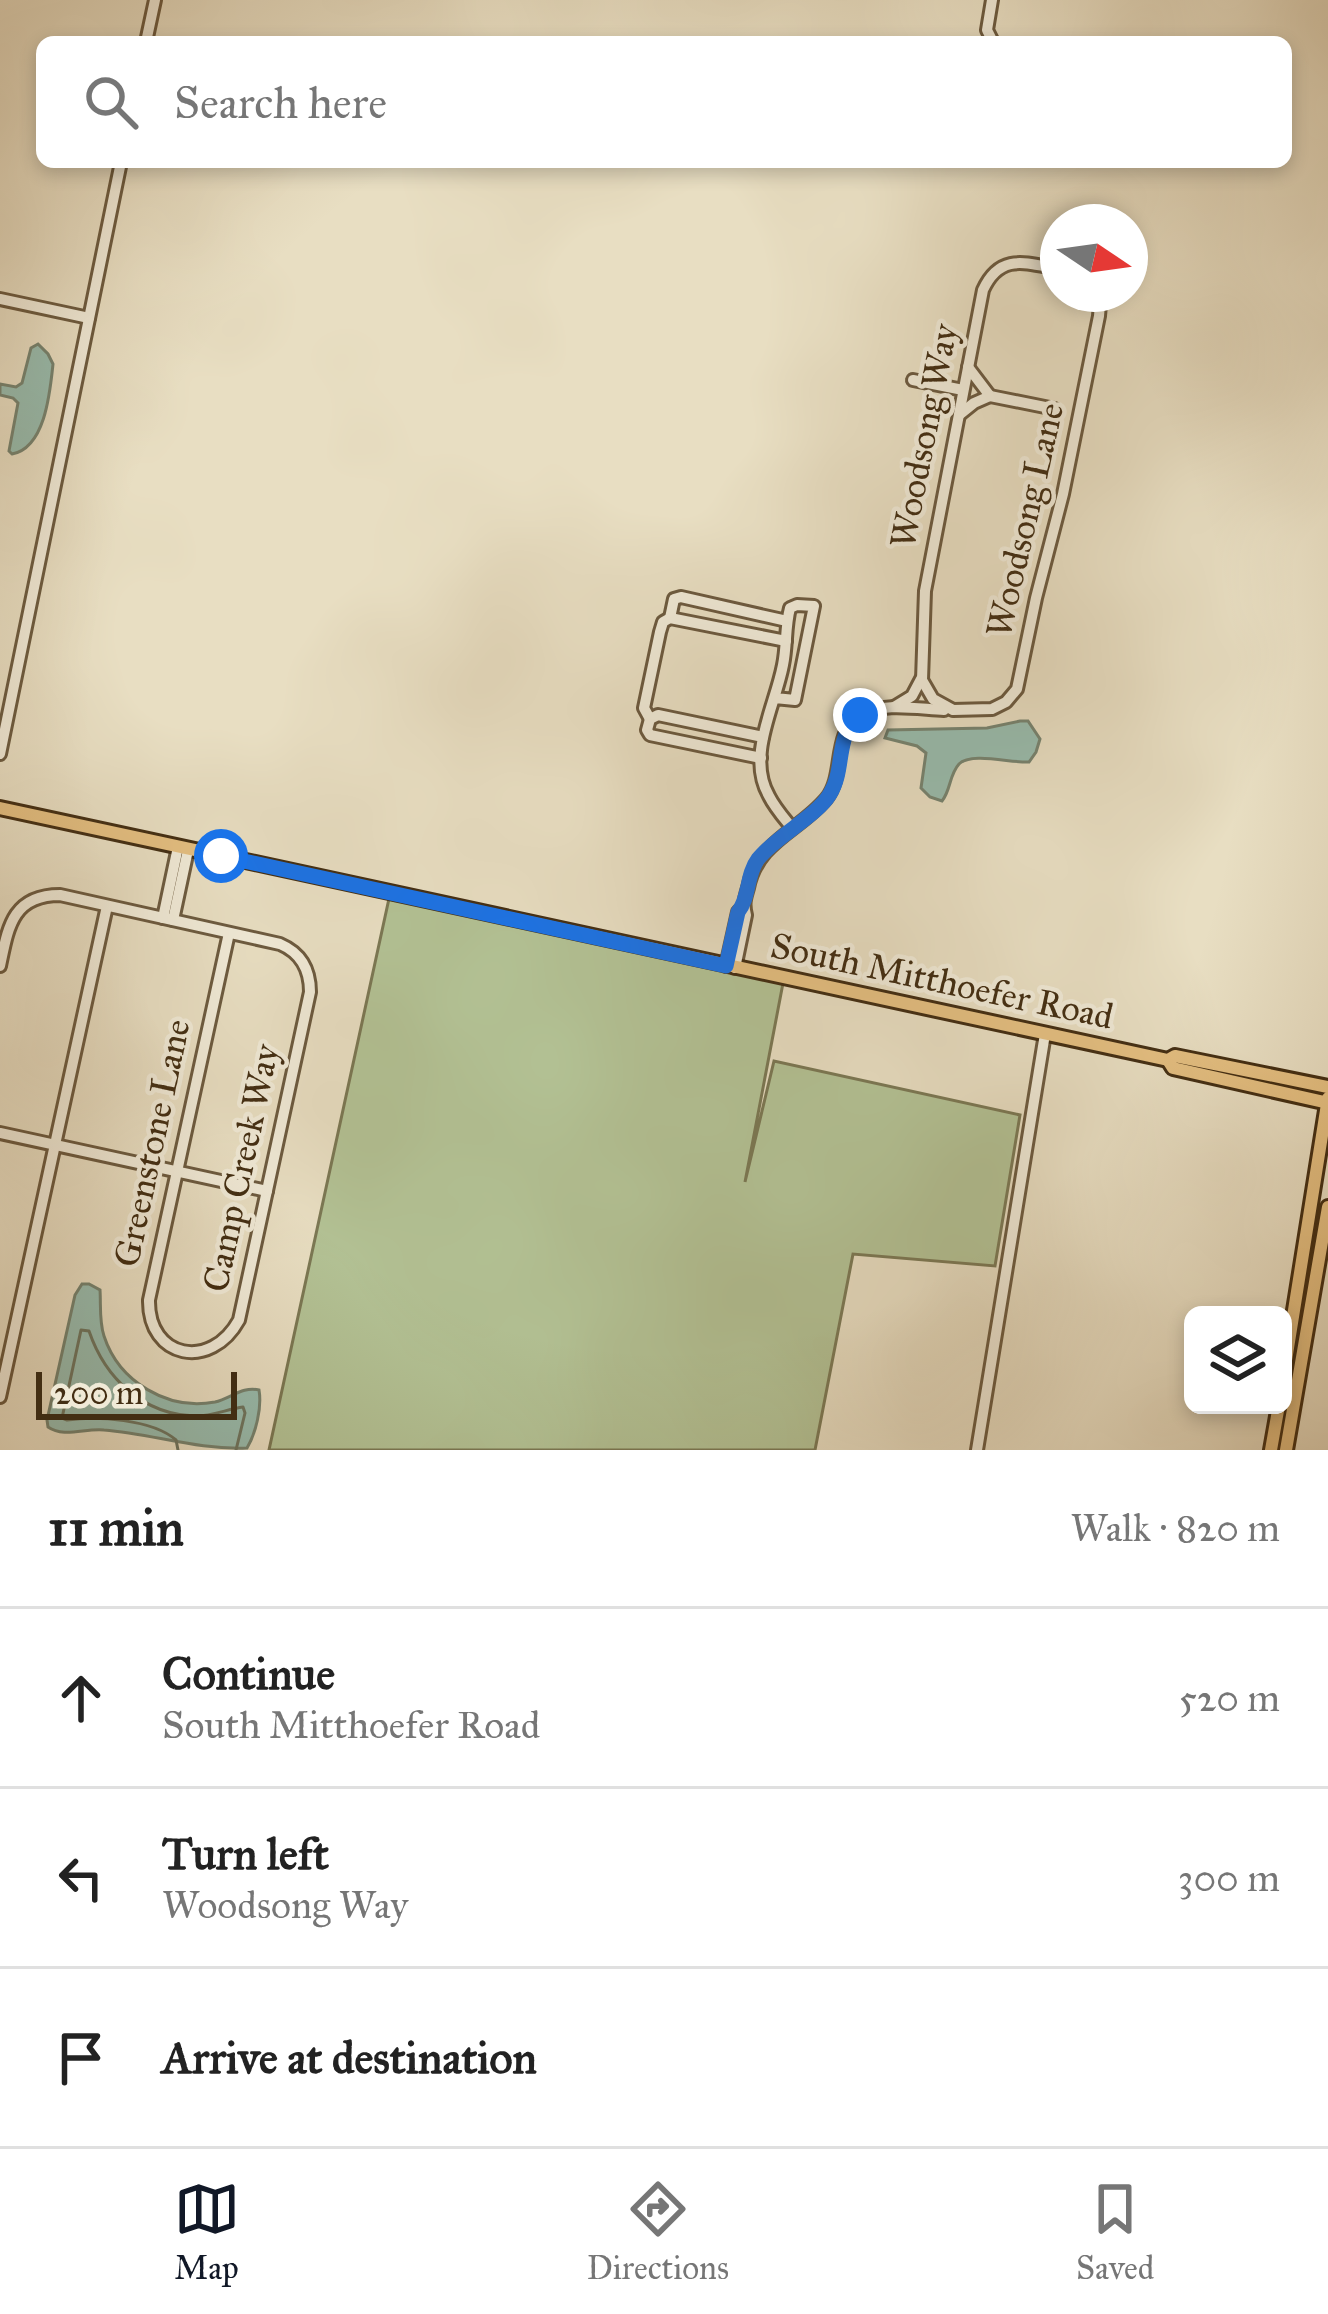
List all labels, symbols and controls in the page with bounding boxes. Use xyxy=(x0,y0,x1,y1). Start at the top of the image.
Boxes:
search box xyxy=(36,36,1292,168)
icon: search xyxy=(78,69,144,135)
text: Search here xyxy=(174,75,387,130)
north arrow xyxy=(1040,204,1148,312)
street label: Woodsong Way xyxy=(881,319,967,552)
street label: Woodsong Lane xyxy=(977,398,1073,642)
route end xyxy=(833,688,887,742)
route start xyxy=(194,829,248,883)
street label: South Mitthoefer Road xyxy=(767,923,1117,1039)
street label: Greenstone Lane xyxy=(104,1015,200,1271)
street label: Camp Creek Way xyxy=(193,1039,289,1296)
map controls xyxy=(1184,1306,1292,1414)
button: layers xyxy=(1184,1306,1292,1414)
scale bar xyxy=(36,1366,237,1419)
text: 200 m xyxy=(54,1373,144,1413)
text: 11 min xyxy=(48,1497,184,1559)
text: Walk · 820 m xyxy=(1071,1504,1280,1552)
text: Continue xyxy=(162,1646,335,1701)
icon: ahead xyxy=(48,1665,114,1731)
text: 520 m xyxy=(1179,1674,1280,1722)
text: South Mitthoefer Road xyxy=(162,1701,540,1749)
text: Turn left xyxy=(162,1826,329,1881)
icon: left xyxy=(48,1845,114,1911)
text: 300 m xyxy=(1178,1854,1280,1902)
text: Woodsong Way xyxy=(162,1881,408,1929)
icon: arrive xyxy=(48,2025,114,2091)
text: Arrive at destination xyxy=(162,2030,537,2085)
tab: Map xyxy=(174,2176,240,2288)
tab: Directions xyxy=(587,2176,729,2288)
tab: Saved xyxy=(1076,2176,1154,2288)

